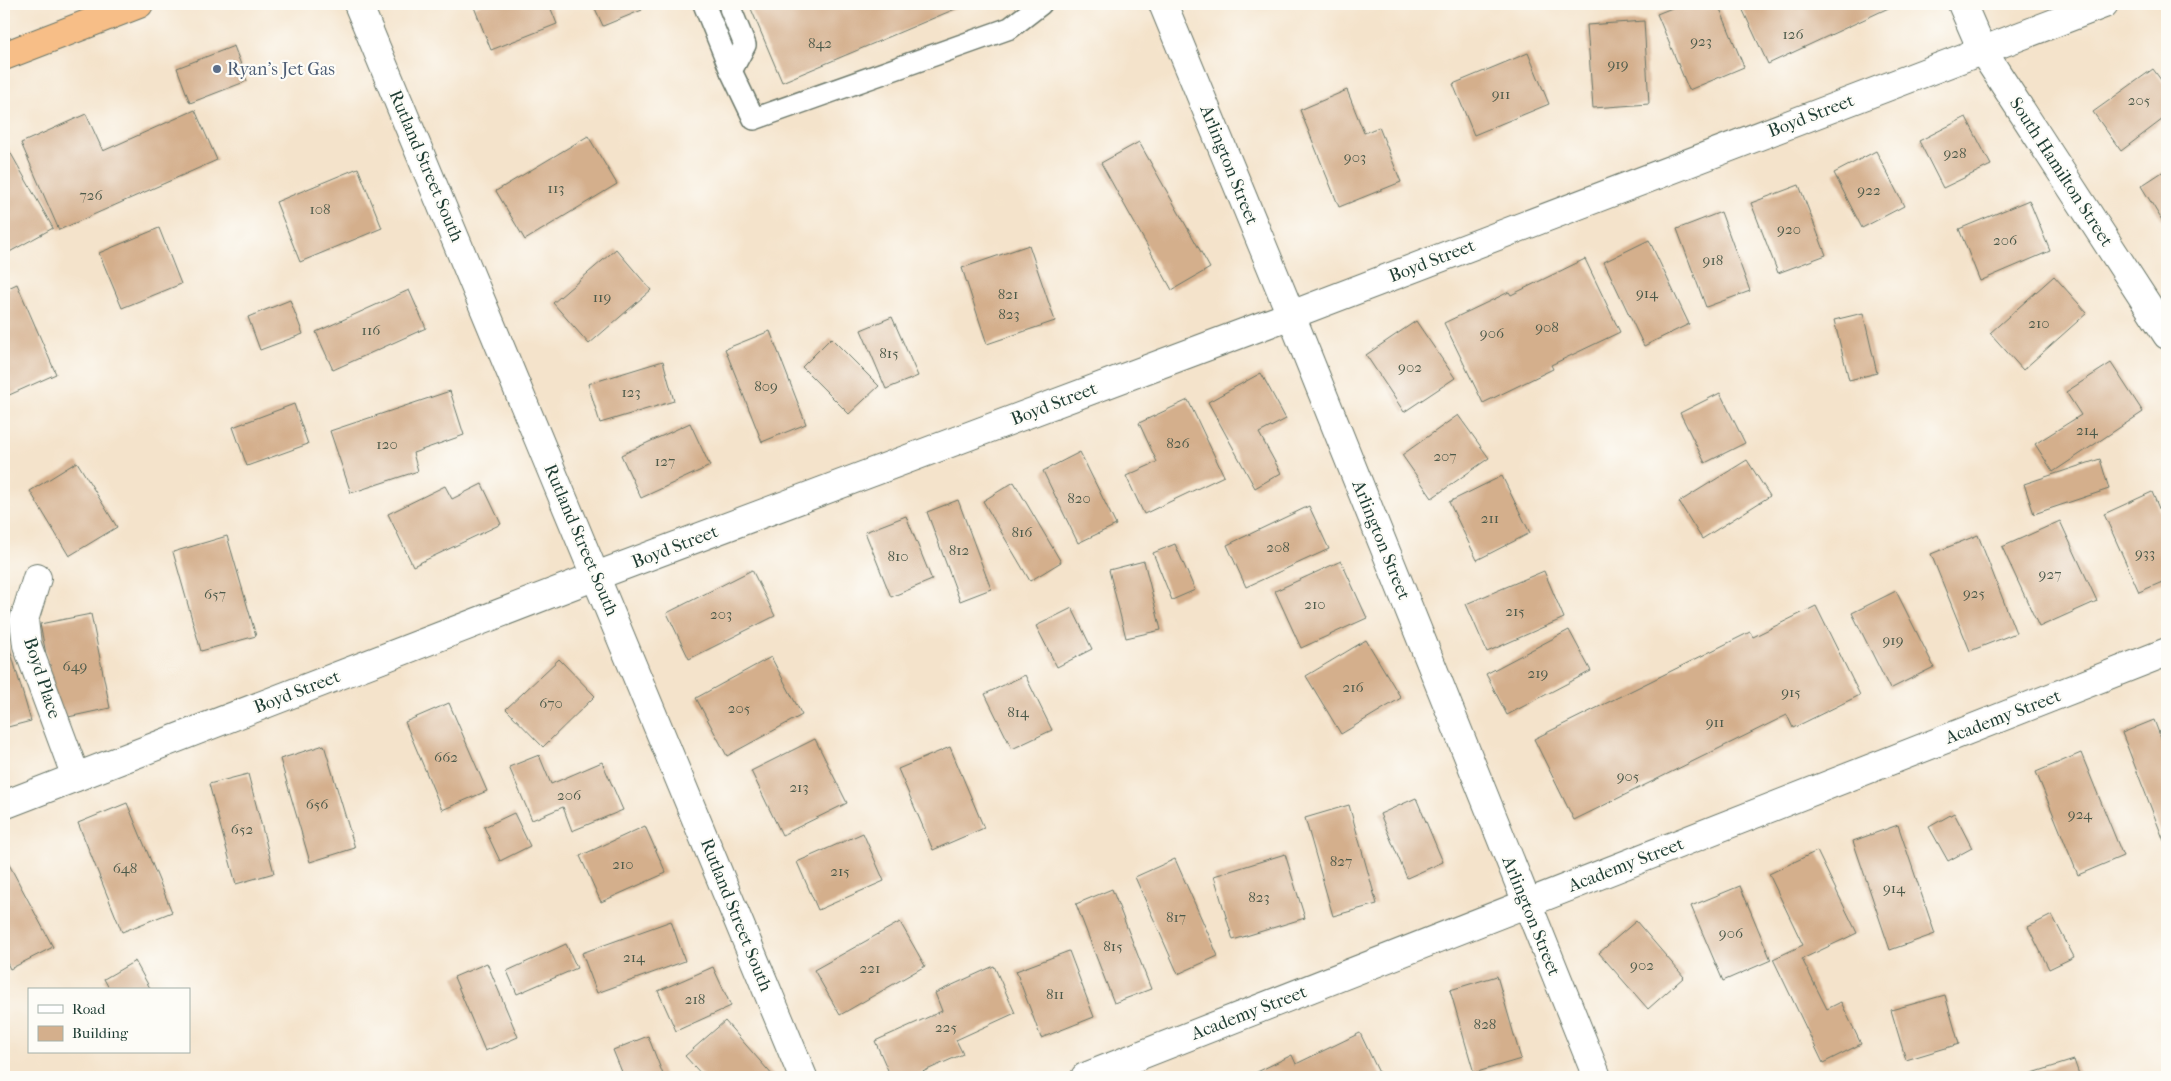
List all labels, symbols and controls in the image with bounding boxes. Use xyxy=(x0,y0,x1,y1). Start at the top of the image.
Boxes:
house number: 126 xyxy=(1782,25,1804,43)
house number: 923 xyxy=(1690,32,1712,50)
house number: 842 xyxy=(808,34,832,52)
house number: 919 xyxy=(1607,55,1629,73)
place label: Ryan's Jet Gas xyxy=(227,59,335,80)
marker: Ryan's Jet Gas xyxy=(211,63,223,75)
house number: 911 xyxy=(1492,85,1510,103)
street label: Rutland Street South xyxy=(384,87,468,245)
street label: Boyd Street xyxy=(1765,90,1857,142)
house number: 205 xyxy=(2128,91,2150,109)
street label: South Hamilton Street xyxy=(2005,93,2117,251)
street label: Arlington Street xyxy=(1195,101,1263,228)
house number: 928 xyxy=(1943,144,1967,162)
house number: 903 xyxy=(1344,148,1366,166)
house number: 113 xyxy=(548,179,564,197)
house number: 922 xyxy=(1857,181,1881,199)
house number: 726 xyxy=(79,186,103,204)
house number: 108 xyxy=(309,200,331,218)
house number: 920 xyxy=(1777,220,1801,238)
house number: 206 xyxy=(1993,231,2018,249)
street label: Boyd Street xyxy=(1386,235,1478,287)
house number: 918 xyxy=(1703,251,1723,269)
house number: 914 xyxy=(1636,284,1659,302)
house number: 821 xyxy=(998,285,1018,303)
house number: 119 xyxy=(593,288,611,306)
house number: 823 xyxy=(998,305,1020,323)
house number: 210 xyxy=(2028,314,2050,332)
house number: 908 xyxy=(1535,318,1559,336)
house number: 116 xyxy=(362,321,381,339)
house number: 906 xyxy=(1480,324,1505,342)
house number: 815 xyxy=(879,344,899,362)
house number: 902 xyxy=(1398,358,1422,376)
house number: 809 xyxy=(754,377,778,395)
street label: Boyd Street xyxy=(1008,378,1100,430)
house number: 123 xyxy=(621,383,641,401)
house number: 214 xyxy=(2076,421,2099,439)
house number: 826 xyxy=(1166,434,1191,452)
house number: 120 xyxy=(376,435,398,453)
house number: 207 xyxy=(1433,447,1457,465)
house number: 127 xyxy=(655,452,675,470)
street label: Rutland Street South xyxy=(539,461,623,619)
street label: Arlington Street xyxy=(1347,476,1415,603)
house number: 820 xyxy=(1067,489,1091,507)
house number: 211 xyxy=(1481,509,1499,527)
street label: Boyd Street xyxy=(629,521,721,573)
house number: 816 xyxy=(1012,523,1033,541)
house number: 208 xyxy=(1266,538,1290,556)
house number: 812 xyxy=(949,541,970,559)
house number: 933 xyxy=(2135,544,2155,562)
house number: 810 xyxy=(887,547,909,565)
house number: 927 xyxy=(2039,565,2061,583)
house number: 925 xyxy=(1963,584,1985,602)
house number: 657 xyxy=(204,585,226,603)
house number: 210 xyxy=(1304,595,1326,613)
house number: 215 xyxy=(1505,602,1525,620)
house number: 203 xyxy=(710,605,732,623)
house number: 919 xyxy=(1882,631,1904,649)
street label: Boyd Place xyxy=(19,635,65,721)
house number: 649 xyxy=(63,657,88,675)
house number: 219 xyxy=(1528,664,1549,682)
street label: Boyd Street xyxy=(251,666,343,718)
house number: 216 xyxy=(1342,678,1364,696)
house number: 915 xyxy=(1781,683,1801,701)
street label: Academy Street xyxy=(1941,685,2064,749)
house number: 670 xyxy=(539,694,563,712)
house number: 205 xyxy=(728,699,750,717)
house number: 814 xyxy=(1007,703,1030,721)
house number: 911 xyxy=(1706,713,1724,731)
house number: 662 xyxy=(434,748,458,766)
house number: 905 xyxy=(1617,767,1639,785)
house number: 213 xyxy=(789,778,809,796)
house number: 206 xyxy=(557,786,582,804)
house number: 656 xyxy=(306,795,329,813)
house number: 924 xyxy=(2068,805,2093,823)
house number: 652 xyxy=(231,820,253,838)
street label: Academy Street xyxy=(1564,833,1687,897)
street label: Rutland Street South xyxy=(696,836,776,994)
house number: 827 xyxy=(1330,852,1352,870)
street label: Arlington Street xyxy=(1497,852,1565,979)
house number: 210 xyxy=(612,855,634,873)
house number: 648 xyxy=(113,859,137,877)
house number: 215 xyxy=(830,862,850,880)
house number: 914 xyxy=(1883,879,1906,897)
house number: 823 xyxy=(1248,888,1270,906)
house number: 817 xyxy=(1166,908,1186,926)
house number: 906 xyxy=(1719,924,1744,942)
house number: 815 xyxy=(1103,937,1123,955)
house number: 214 xyxy=(623,948,646,966)
house number: 902 xyxy=(1630,956,1654,974)
house number: 221 xyxy=(860,959,880,977)
street label: Academy Street xyxy=(1187,981,1310,1045)
house number: 811 xyxy=(1046,985,1064,1003)
legend xyxy=(28,988,190,1054)
house number: 218 xyxy=(685,990,705,1008)
text: Road xyxy=(72,1000,106,1018)
house number: 828 xyxy=(1474,1015,1496,1033)
house number: 225 xyxy=(935,1018,957,1036)
text: Building xyxy=(72,1024,129,1042)

